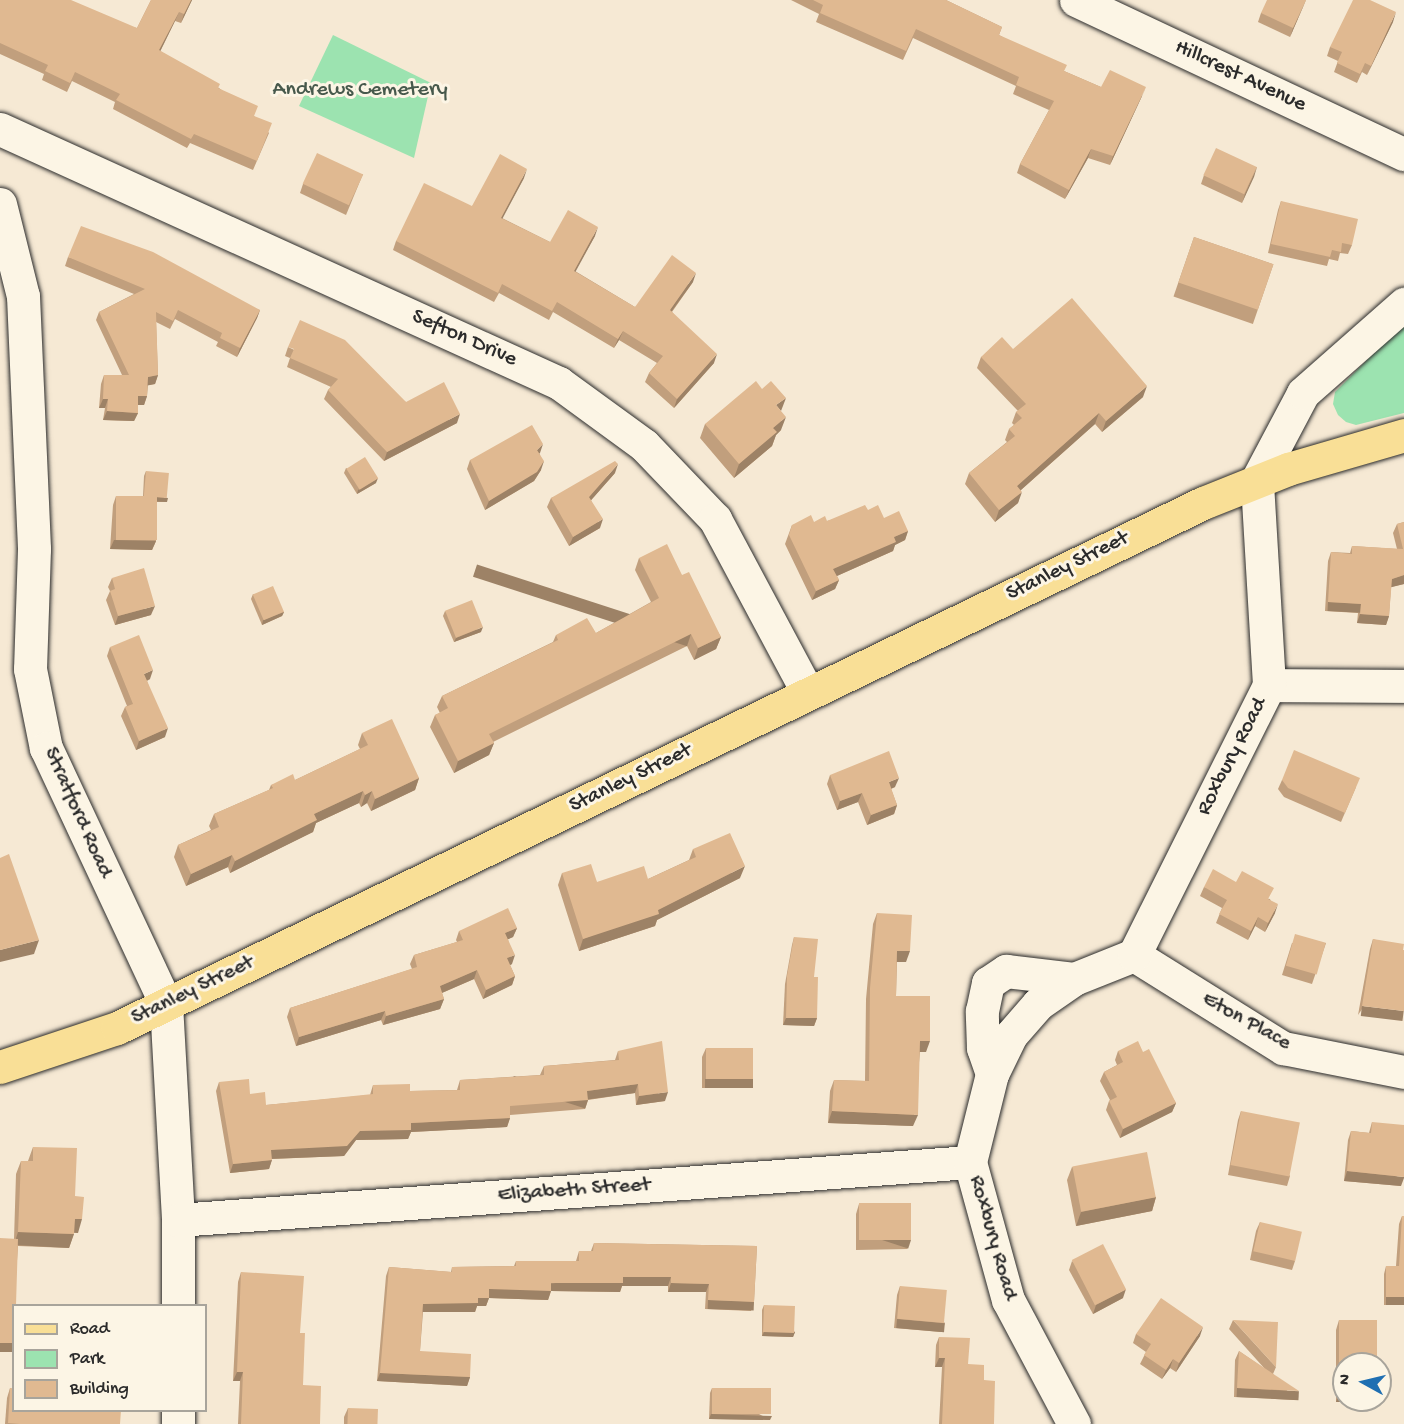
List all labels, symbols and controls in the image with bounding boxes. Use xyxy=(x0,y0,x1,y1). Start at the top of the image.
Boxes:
street label: Hillcrest Avenue xyxy=(1170,35,1310,119)
park label: Andrews Cemetery xyxy=(272,78,448,104)
street label: Sefton Drive xyxy=(407,304,521,374)
street label: Stanley Street xyxy=(1003,526,1133,608)
street label: Roxbury Road xyxy=(1192,694,1274,820)
street label: Stanley Street xyxy=(566,738,696,820)
street label: Stratford Road xyxy=(36,744,118,882)
street label: Stanley Street xyxy=(128,950,258,1032)
street label: Eton Place xyxy=(1197,987,1295,1057)
street label: Elizabeth Street xyxy=(497,1173,651,1209)
street label: Roxbury Road xyxy=(962,1173,1022,1303)
legend xyxy=(12,1304,207,1412)
text: Road xyxy=(70,1319,109,1340)
text: Park xyxy=(70,1349,104,1370)
north arrow xyxy=(1332,1352,1392,1412)
text: N xyxy=(1336,1373,1356,1386)
text: Building xyxy=(70,1379,129,1400)

